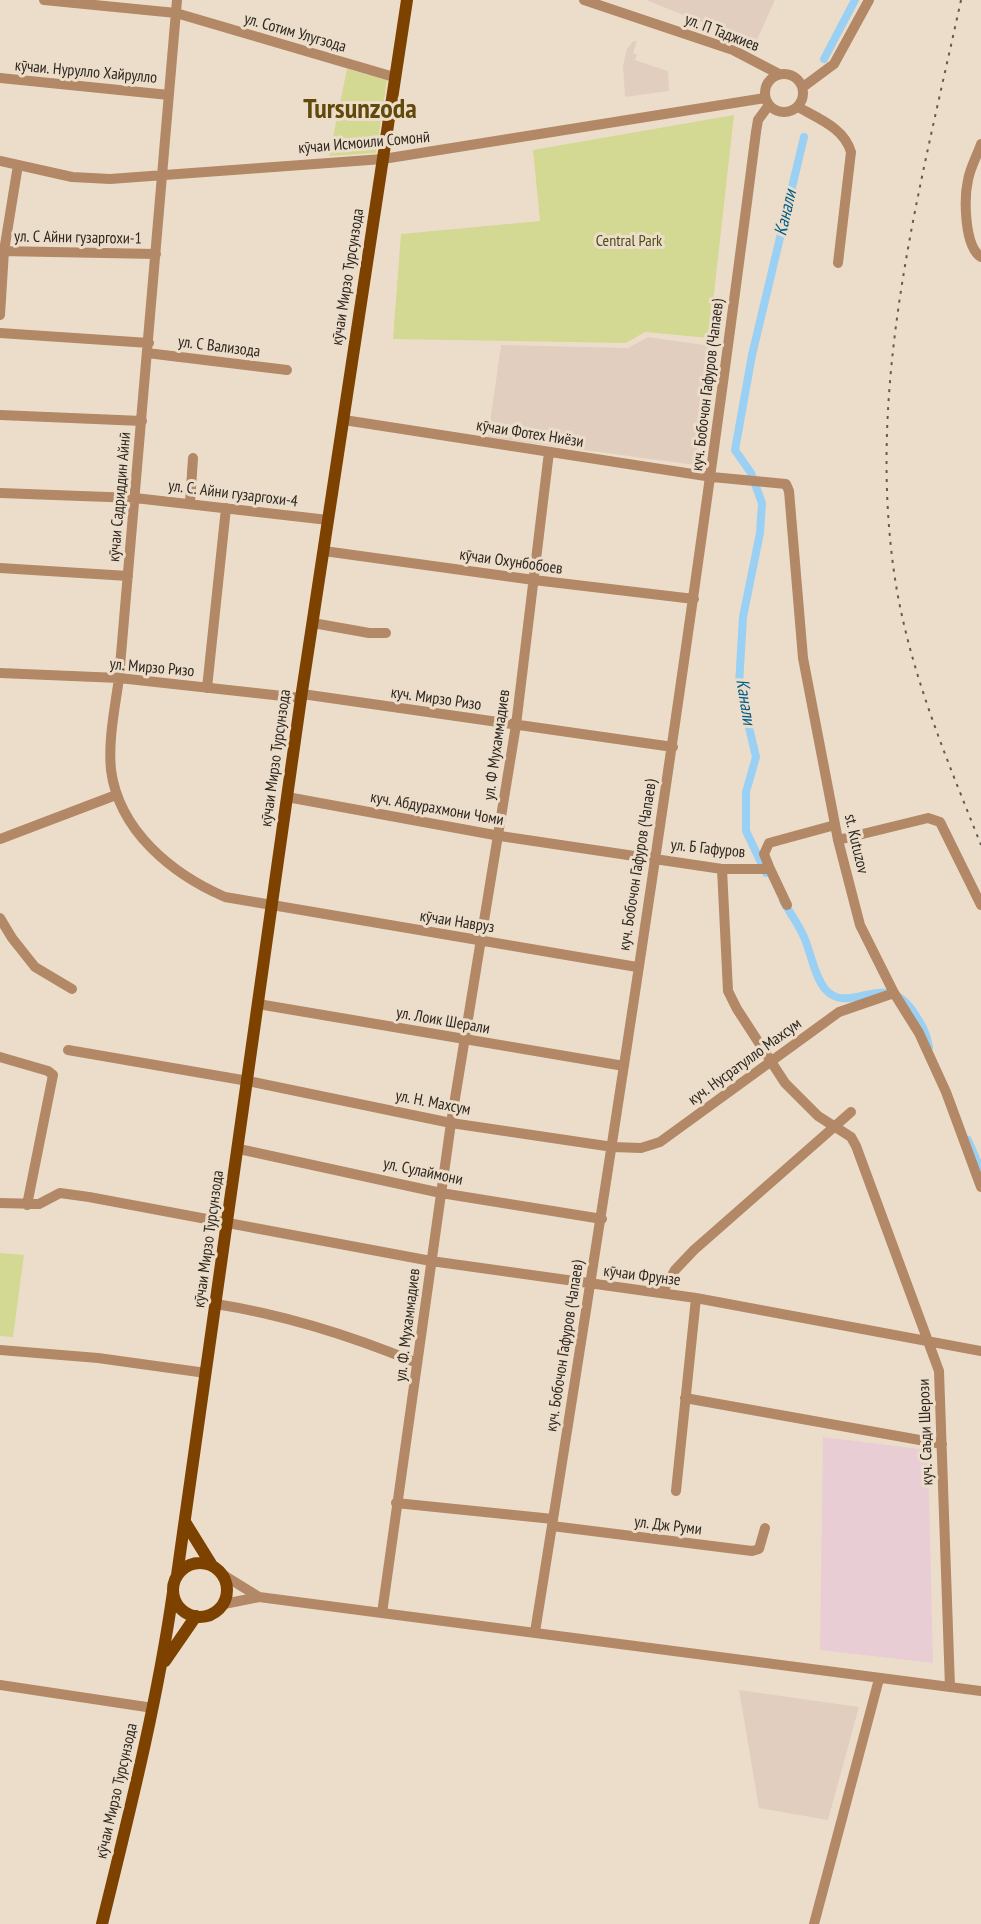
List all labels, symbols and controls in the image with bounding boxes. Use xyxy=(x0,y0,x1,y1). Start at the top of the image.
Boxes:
street label: ул. Сотим Улугзода xyxy=(242,9,348,57)
street label: ул. П Таджиев xyxy=(682,10,762,56)
street label: кӯчаи. Нурулло Хайрулло xyxy=(14,56,158,88)
district label: Tursunzoda xyxy=(303,93,417,127)
street label: кӯчаи Исмоили Сомонӣ xyxy=(297,128,431,158)
water label: Канали xyxy=(770,188,802,238)
street label: кӯчаи Мирзо Турсунзода xyxy=(328,207,368,347)
street label: ул. С Айни гузаргохи-1 xyxy=(14,227,142,249)
park label: Central Park xyxy=(596,231,662,251)
street label: куч. Бобочон Гафуров (Чапаев) xyxy=(688,298,728,472)
street label: ул. С Вализода xyxy=(177,332,261,362)
street label: кӯчаи Фотех Ниёзи xyxy=(475,416,585,452)
street label: кӯчаи Садриддин Айнӣ xyxy=(105,431,135,563)
street label: ул. С. Айни гузаргохи-4 xyxy=(167,477,299,511)
street label: кӯчаи Охунбобоев xyxy=(458,545,564,579)
street label: ул. Мирзо Ризо xyxy=(109,655,195,681)
water label: Канали xyxy=(731,677,759,727)
street label: куч. Мирзо Ризо xyxy=(389,683,483,715)
street label: кӯчаи Мирзо Турсунзода xyxy=(257,688,295,828)
street label: ул. Ф Мухаммадиев xyxy=(480,688,514,802)
street label: куч. Бобочон Гафуров (Чапаев) xyxy=(615,778,661,952)
street label: куч. Абдурахмони Чоми xyxy=(369,788,505,830)
street label: st. Kutuzov xyxy=(840,812,872,876)
street label: ул. Б Гафуров xyxy=(670,836,746,862)
street label: кӯчаи Навруз xyxy=(418,907,496,937)
street label: ул. Лоик Шерали xyxy=(395,1003,491,1039)
street label: куч. Нусратулло Махсум xyxy=(685,1014,805,1110)
street label: ул. Н. Махсум xyxy=(394,1086,472,1120)
street label: ул. Сулаймони xyxy=(382,1154,464,1190)
street label: кӯчаи Мирзо Турсунзода xyxy=(190,1169,228,1309)
street label: куч. Бобочон Гафуров (Чапаев) xyxy=(542,1259,588,1433)
street label: кӯчаи Фрунзе xyxy=(602,1262,682,1290)
street label: ул. Ф. Мухаммадиев xyxy=(392,1267,424,1383)
street label: куч. Саъди Шерози xyxy=(915,1378,937,1486)
street label: ул. Дж Руми xyxy=(633,1512,703,1540)
street label: кӯчаи Мирзо Турсунзода xyxy=(92,1721,142,1861)

